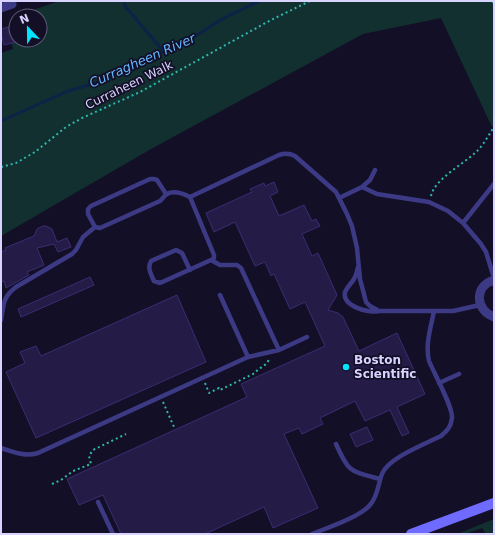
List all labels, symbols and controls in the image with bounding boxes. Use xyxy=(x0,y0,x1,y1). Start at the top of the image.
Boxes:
north arrow xyxy=(8,8,48,48)
text: N xyxy=(18,11,31,27)
water label: Curragheen River xyxy=(87,30,199,91)
street label: Curraheen Walk xyxy=(83,58,175,112)
place label: Boston Scientific xyxy=(354,353,416,381)
marker: Boston Scientific xyxy=(341,362,351,372)

